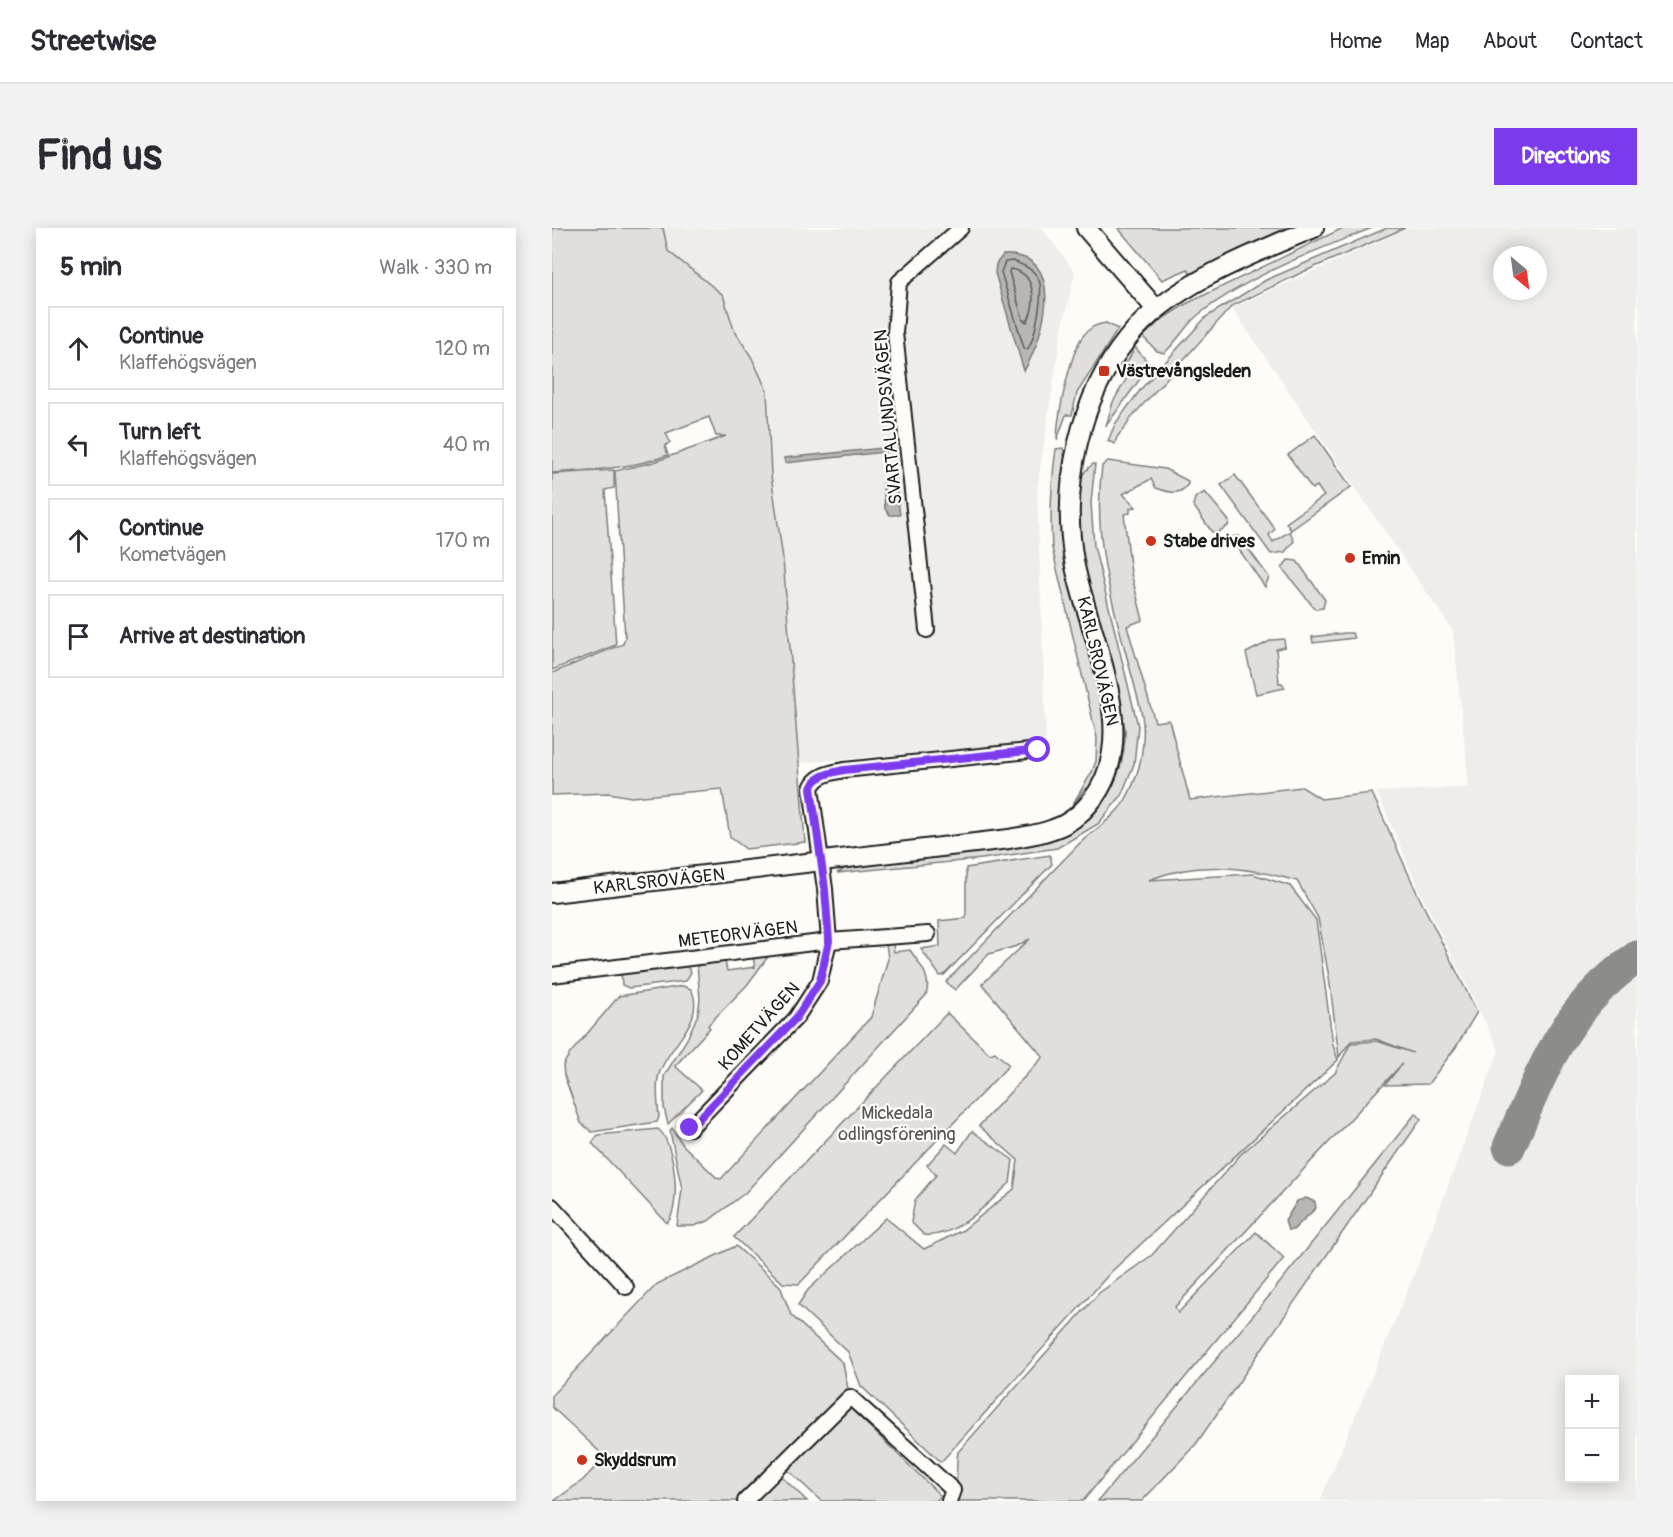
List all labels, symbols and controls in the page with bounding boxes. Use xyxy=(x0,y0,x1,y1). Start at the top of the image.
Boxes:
text: Streetwise xyxy=(30,24,156,59)
text: Home xyxy=(1329,28,1382,55)
text: Map xyxy=(1415,28,1450,55)
text: About xyxy=(1483,28,1537,55)
text: Contact xyxy=(1570,28,1643,55)
button: Directions xyxy=(1494,128,1637,185)
text: Find us xyxy=(36,130,162,182)
north arrow xyxy=(1493,246,1547,300)
text: 5 min xyxy=(60,251,122,283)
text: Walk · 330 m xyxy=(379,255,492,280)
text: Continue xyxy=(119,322,203,350)
street label: SVARTALUNDSVÄGEN xyxy=(869,328,908,506)
icon: ahead xyxy=(62,332,95,365)
text: 120 m xyxy=(435,336,490,361)
text: Klaffehögsvägen xyxy=(119,350,257,375)
place label: Västrevångsleden xyxy=(1116,360,1251,383)
marker: Västrevångsleden xyxy=(1097,364,1111,378)
text: Turn left xyxy=(119,418,201,446)
icon: left xyxy=(62,428,95,461)
text: 40 m xyxy=(443,432,490,457)
text: Klaffehögsvägen xyxy=(119,446,257,471)
text: Continue xyxy=(119,514,203,542)
icon: ahead xyxy=(62,524,95,557)
text: 170 m xyxy=(436,528,490,553)
place label: Stabe drives xyxy=(1163,530,1256,553)
marker: Stabe drives xyxy=(1144,534,1158,548)
text: Kometvägen xyxy=(119,542,226,567)
place label: Emin xyxy=(1362,547,1401,570)
marker: Emin xyxy=(1343,551,1357,565)
street label: KARLSROVÄGEN xyxy=(1071,594,1124,728)
icon: arrive xyxy=(62,620,95,653)
text: Arrive at destination xyxy=(119,622,305,650)
route start xyxy=(1024,736,1050,762)
street label: KARLSROVÄGEN xyxy=(592,863,726,900)
street label: METEORVÄGEN xyxy=(677,916,799,953)
street label: KOMETVÄGEN xyxy=(714,977,805,1075)
park label: Mickedala odlingsförening xyxy=(838,1102,956,1146)
route end xyxy=(676,1114,702,1140)
map controls xyxy=(1565,1375,1619,1483)
button: + xyxy=(1565,1375,1619,1429)
button: − xyxy=(1565,1429,1619,1483)
place label: Skyddsrum xyxy=(594,1449,676,1472)
marker: Skyddsrum xyxy=(575,1453,589,1467)

